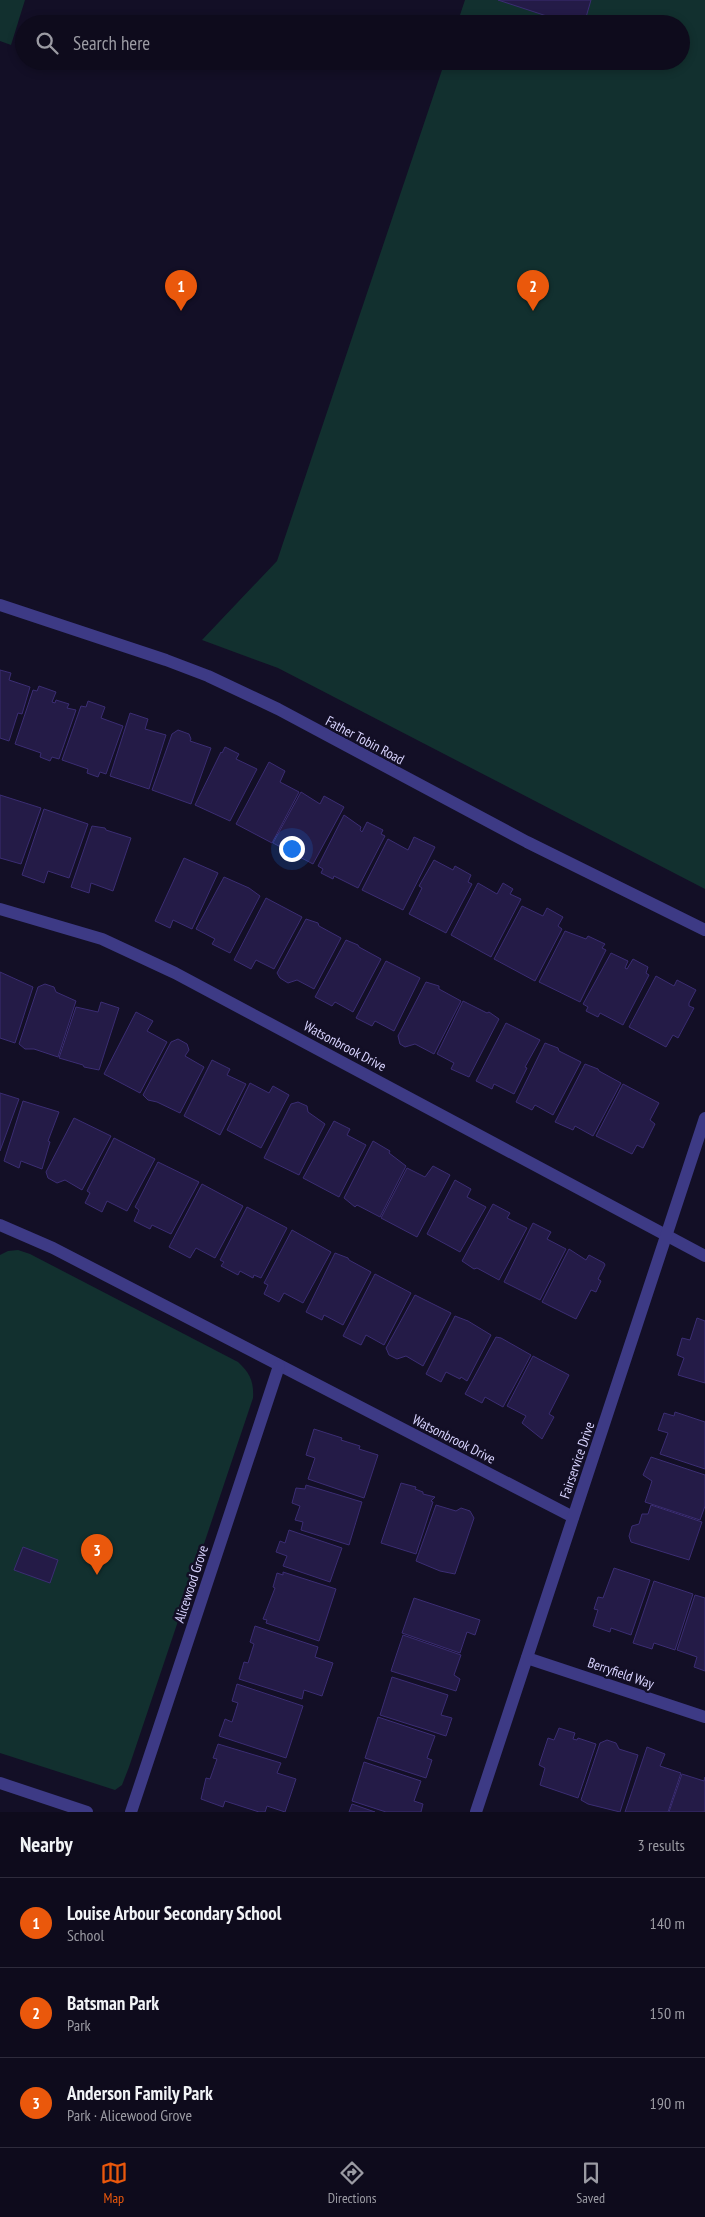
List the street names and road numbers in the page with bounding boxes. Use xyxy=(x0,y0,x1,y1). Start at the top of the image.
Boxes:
street label: Father Tobin Road xyxy=(323,712,407,768)
street label: Watsonbrook Drive xyxy=(301,1017,390,1075)
street label: Watsonbrook Drive xyxy=(409,1410,499,1468)
street label: Fairservice Drive xyxy=(555,1419,599,1501)
street label: Alicewood Grove xyxy=(170,1543,212,1625)
street label: Berryfield Way xyxy=(585,1653,657,1693)

